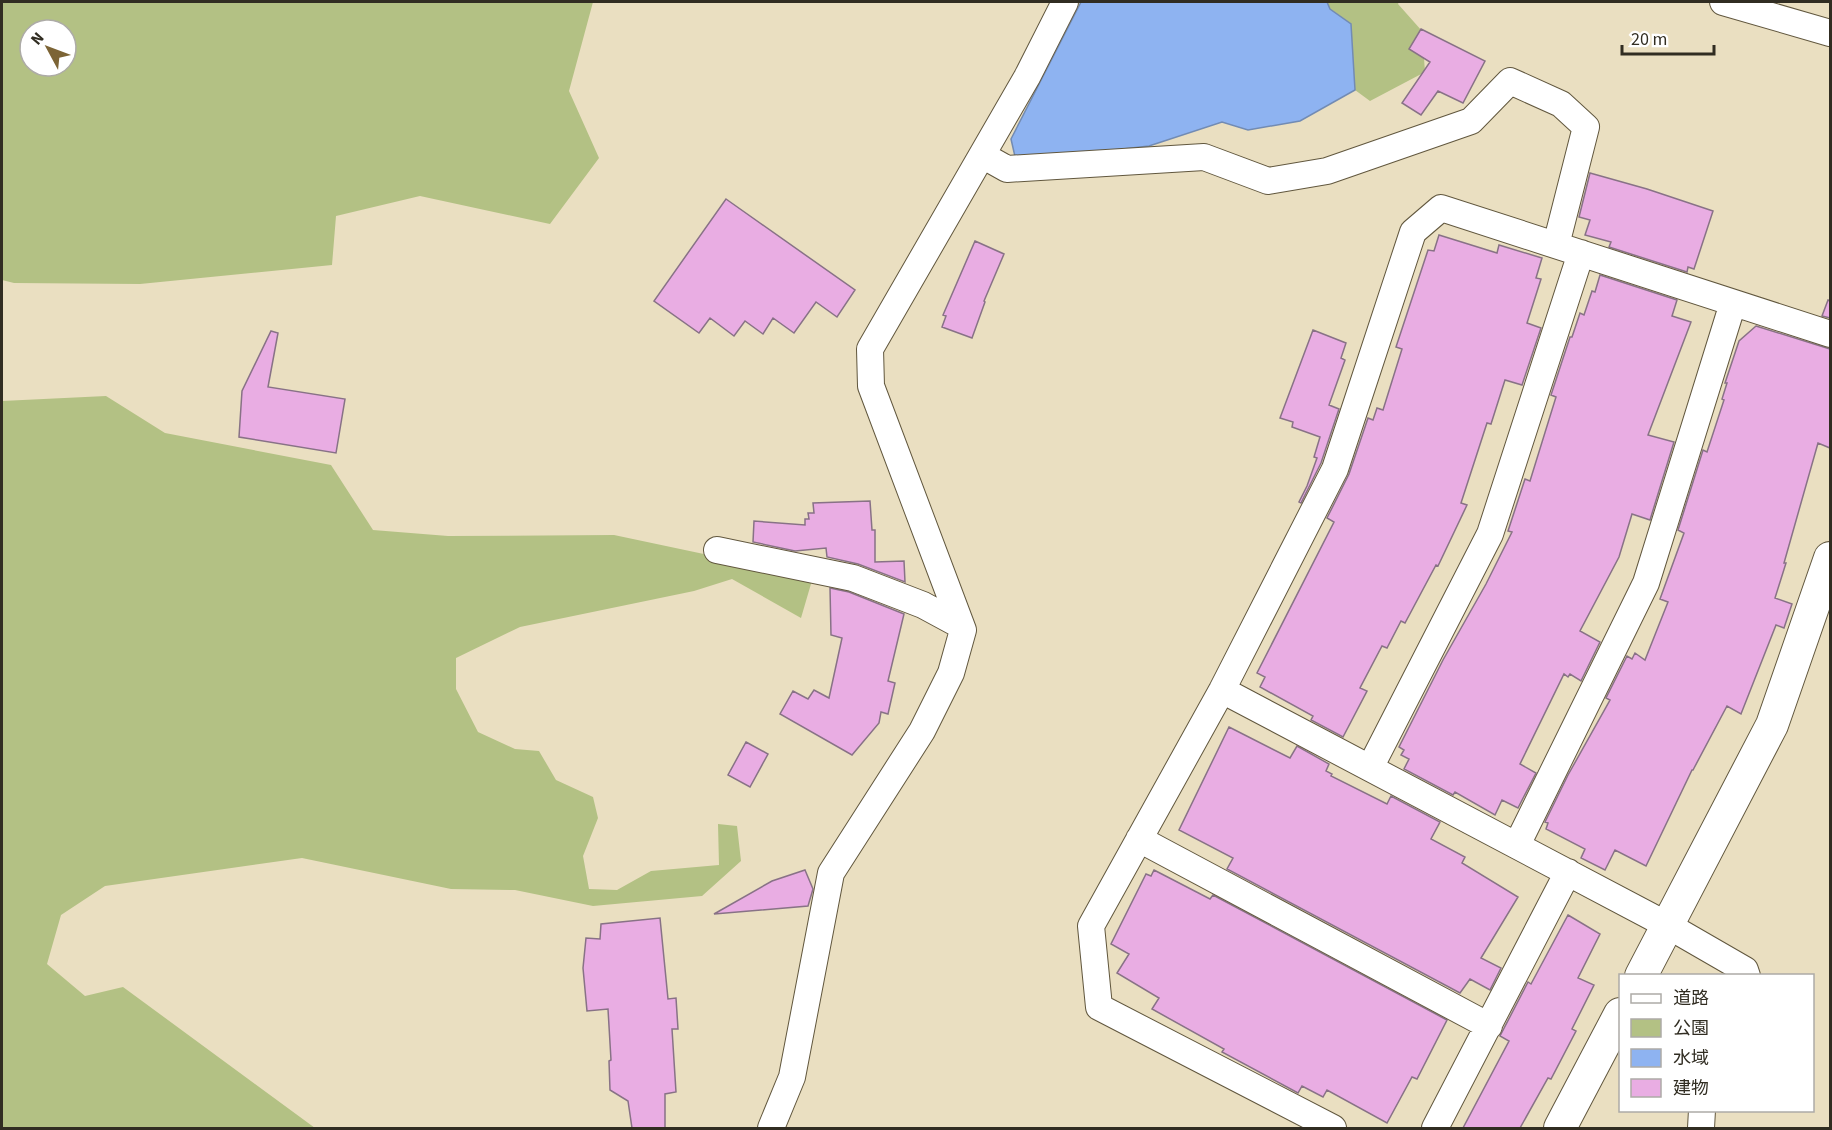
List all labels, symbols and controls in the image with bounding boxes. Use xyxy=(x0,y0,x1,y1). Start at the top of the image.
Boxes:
north arrow xyxy=(18,18,78,78)
scale bar xyxy=(1622,18,1714,56)
text: 20 m xyxy=(1631,27,1667,52)
text: N xyxy=(26,28,49,50)
legend xyxy=(1619,974,1814,1112)
text: 道路 xyxy=(1673,986,1709,1011)
text: 公園 xyxy=(1673,1016,1709,1041)
text: 水域 xyxy=(1673,1046,1709,1071)
text: 建物 xyxy=(1673,1076,1709,1101)

